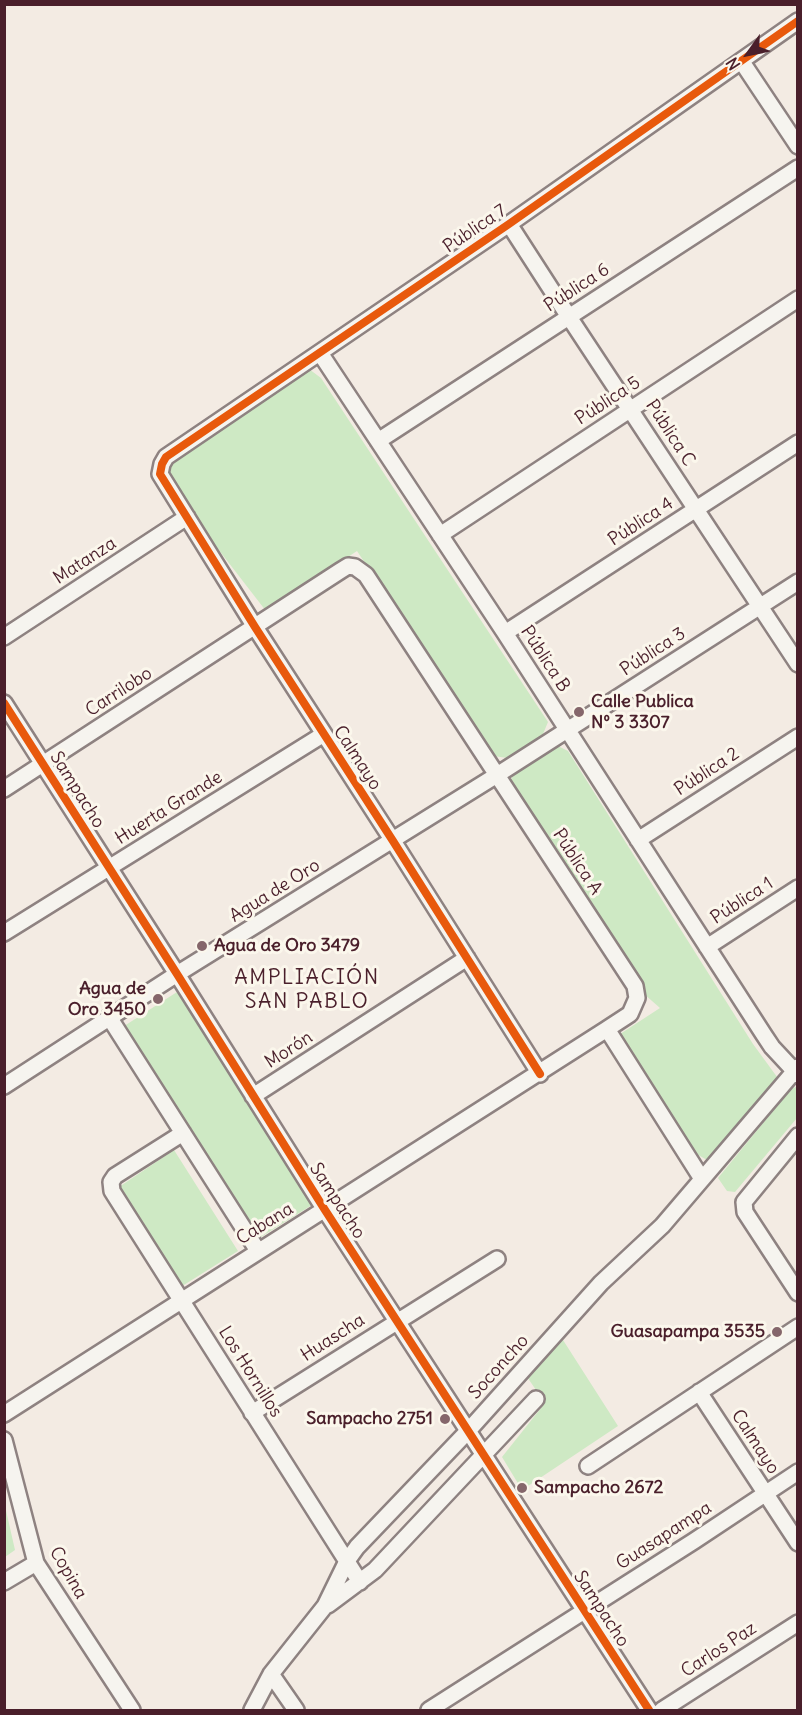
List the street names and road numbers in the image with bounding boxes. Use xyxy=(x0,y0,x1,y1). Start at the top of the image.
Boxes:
street label: Pública 7 xyxy=(439,200,511,258)
street label: Pública 6 xyxy=(540,259,614,317)
street label: Pública 5 xyxy=(571,372,645,430)
street label: Pública C xyxy=(641,396,699,470)
street label: Pública 4 xyxy=(604,493,678,551)
street label: Matanza xyxy=(50,533,120,589)
street label: Pública B xyxy=(516,622,574,696)
street label: Pública 3 xyxy=(616,623,690,681)
street label: Carrilobo xyxy=(82,663,156,721)
street label: Calmayo xyxy=(328,722,386,794)
street label: Pública 2 xyxy=(671,743,743,801)
street label: Sampacho xyxy=(45,748,109,832)
street label: Huerta Grande xyxy=(112,767,226,849)
street label: Pública A xyxy=(548,825,606,899)
street label: Agua de Oro xyxy=(226,855,324,927)
street label: Pública 1 xyxy=(707,873,777,929)
street label: Morón xyxy=(261,1027,317,1073)
street label: Sampacho xyxy=(304,1159,370,1243)
street label: Cabana xyxy=(233,1198,297,1250)
street label: Huascha xyxy=(297,1309,369,1367)
street label: Los Hornillos xyxy=(213,1322,287,1422)
street label: Soconcho xyxy=(464,1330,534,1404)
street label: Calmayo xyxy=(726,1406,784,1478)
street label: Guasapampa xyxy=(612,1497,716,1575)
street label: Copina xyxy=(44,1543,92,1603)
street label: Sampacho xyxy=(568,1567,634,1651)
street label: Carlos Paz xyxy=(677,1618,761,1682)

